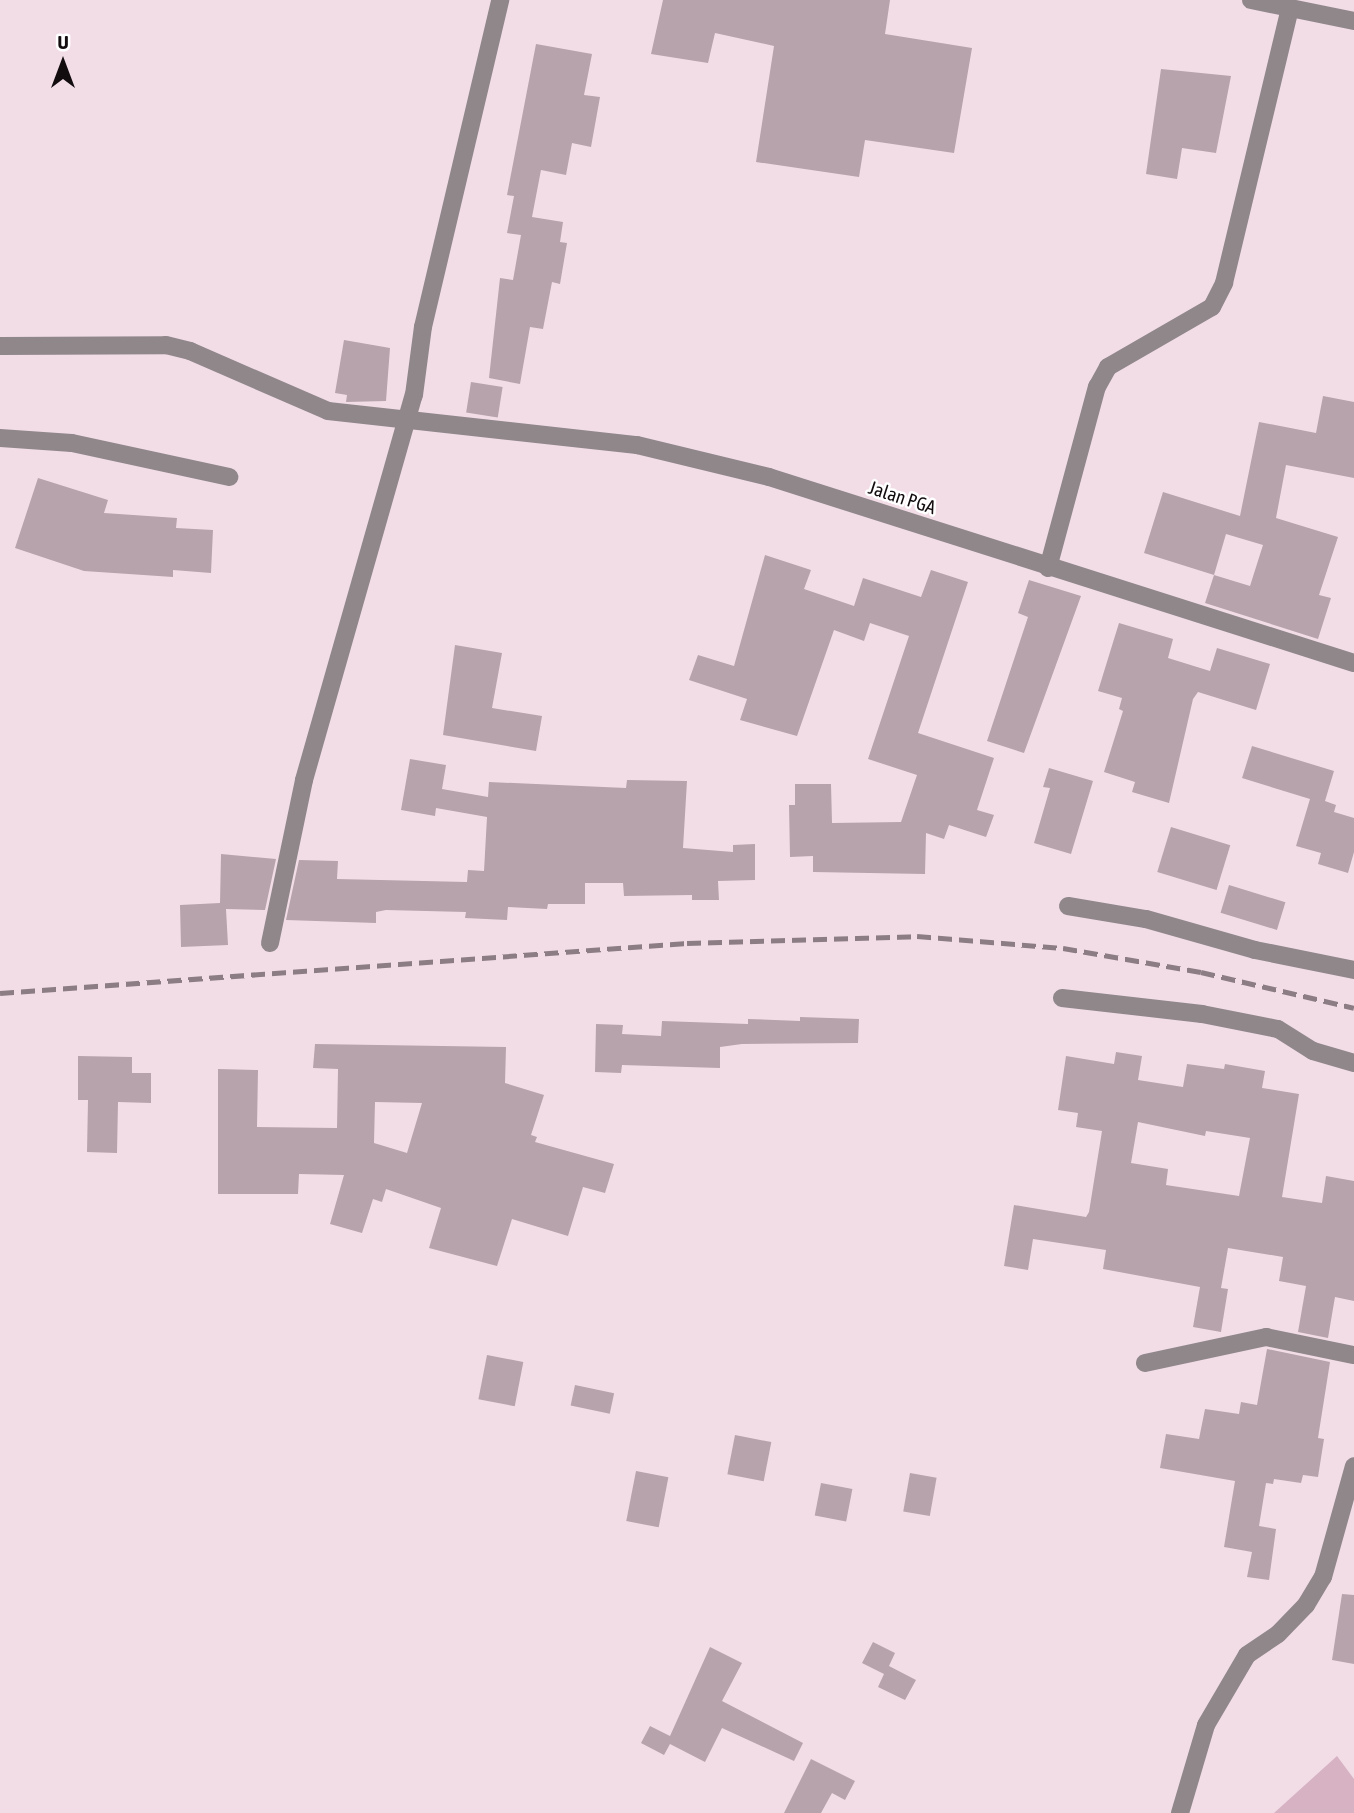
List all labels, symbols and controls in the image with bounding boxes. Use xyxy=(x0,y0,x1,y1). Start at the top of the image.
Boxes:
north arrow xyxy=(28,28,98,98)
text: U xyxy=(57,31,69,53)
street label: Jalan PGA xyxy=(866,476,938,520)

